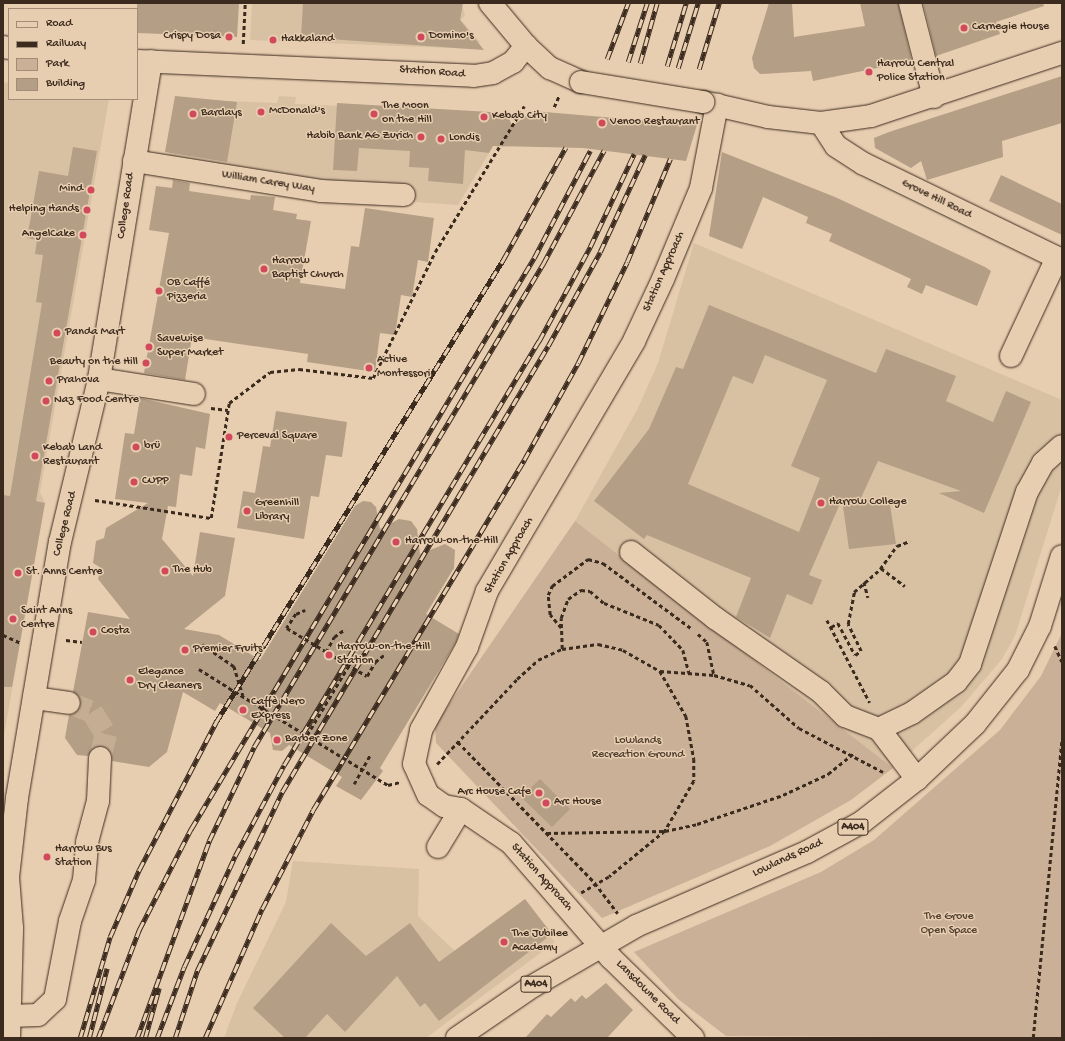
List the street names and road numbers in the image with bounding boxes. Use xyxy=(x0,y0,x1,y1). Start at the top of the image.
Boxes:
street label: Station Road xyxy=(399,64,465,82)
street label: William Carey Way xyxy=(221,169,315,197)
street label: College Road xyxy=(115,172,139,240)
street label: Grove Hill Road xyxy=(899,177,973,223)
street label: Station Approach xyxy=(641,230,689,314)
street label: College Road xyxy=(51,490,81,558)
street label: Station Approach xyxy=(482,515,538,597)
road number: A404 xyxy=(837,818,869,836)
street label: Lowlands Road xyxy=(751,837,825,881)
street label: Station Approach xyxy=(507,841,575,915)
street label: Lansdowne Road xyxy=(612,958,682,1028)
road number: A404 xyxy=(520,975,552,993)

